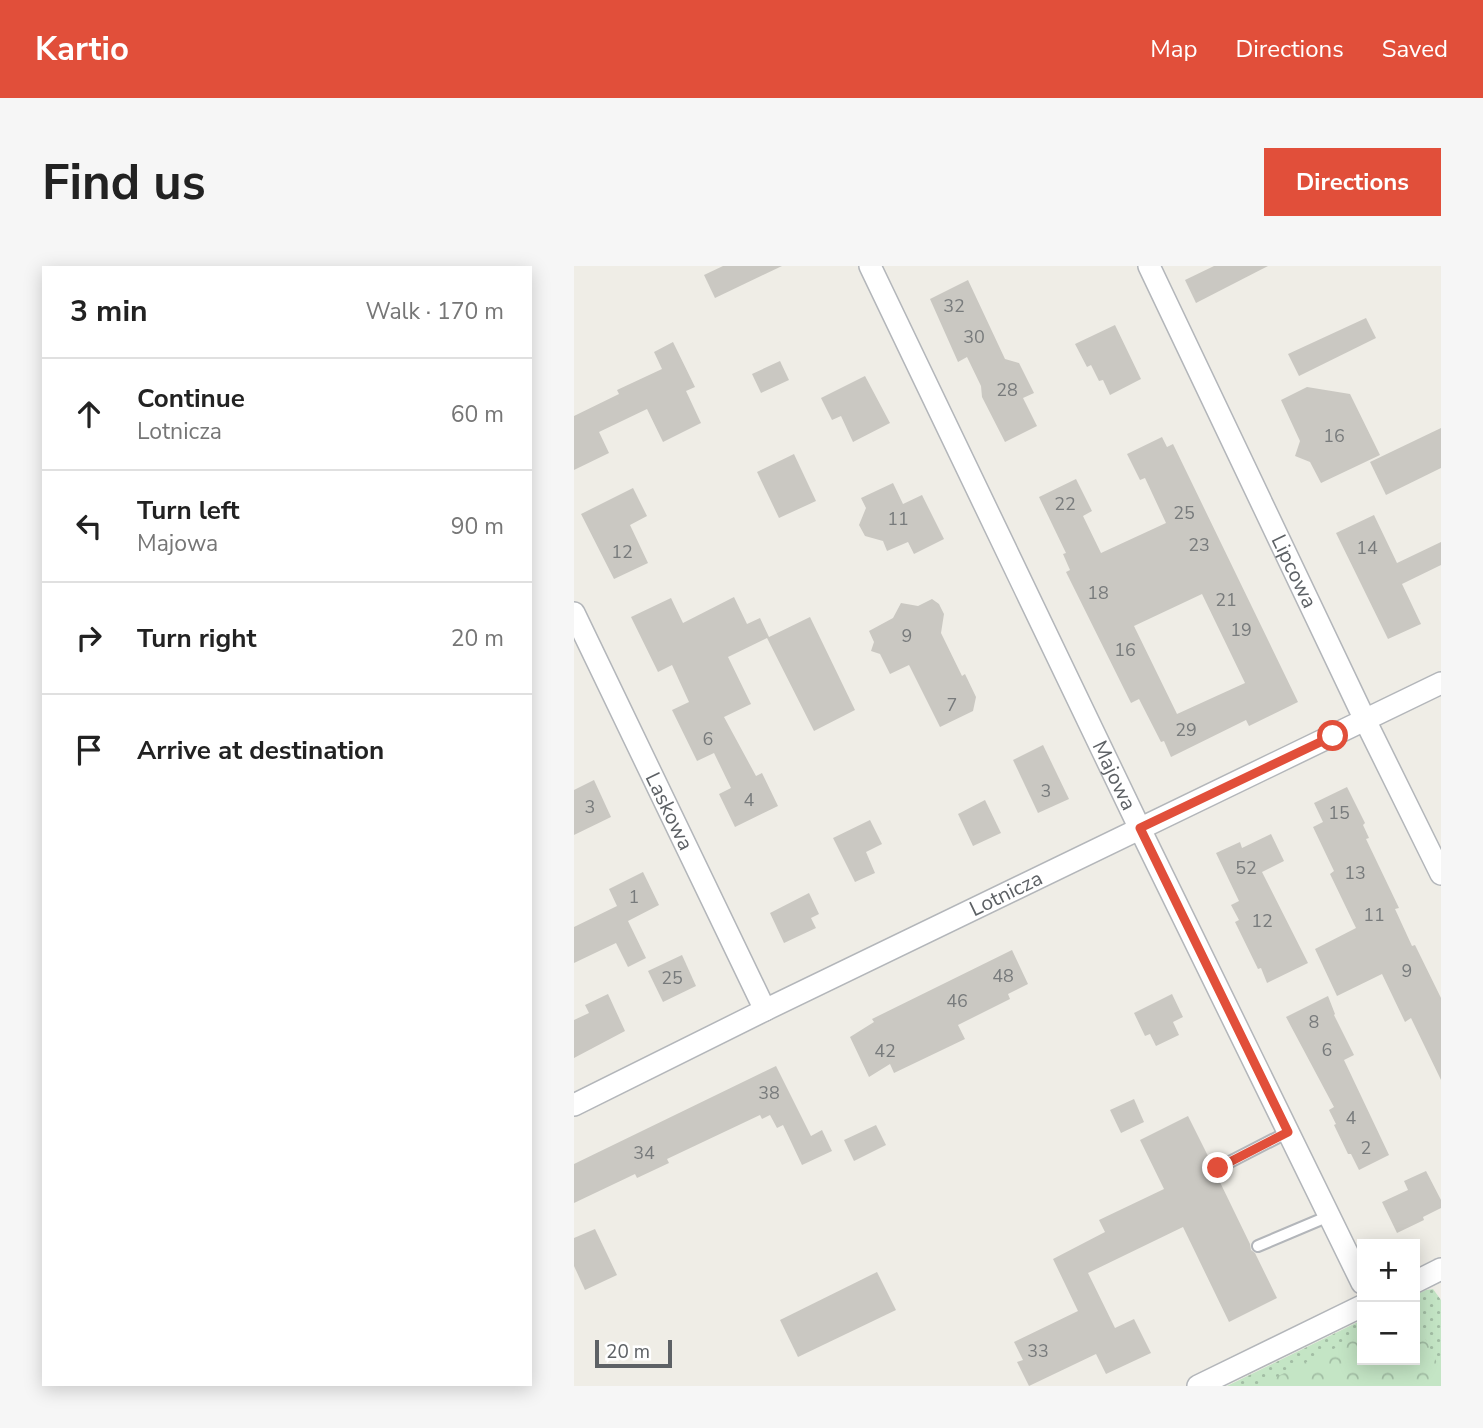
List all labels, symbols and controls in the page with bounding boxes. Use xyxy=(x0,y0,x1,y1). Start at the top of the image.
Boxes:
text: Kartio xyxy=(35,27,129,72)
text: Map xyxy=(1150,33,1197,65)
text: Directions xyxy=(1235,33,1344,65)
text: Saved xyxy=(1382,33,1448,65)
button: Directions xyxy=(1264,148,1441,216)
text: Find us xyxy=(42,149,206,216)
text: 3 min xyxy=(70,291,148,332)
house number: 32 xyxy=(943,294,965,318)
text: Walk · 170 m xyxy=(365,296,504,327)
house number: 30 xyxy=(963,325,985,349)
house number: 28 xyxy=(996,378,1018,402)
text: Continue xyxy=(137,381,245,416)
icon: ahead xyxy=(70,395,108,433)
text: 60 m xyxy=(451,399,504,430)
text: Lotnicza xyxy=(137,416,222,447)
house number: 16 xyxy=(1323,424,1345,448)
house number: 22 xyxy=(1054,492,1076,516)
text: Turn left xyxy=(137,493,240,528)
house number: 25 xyxy=(1173,501,1195,525)
icon: left xyxy=(70,507,108,545)
house number: 11 xyxy=(887,507,909,531)
text: 90 m xyxy=(451,511,504,542)
text: Majowa xyxy=(137,528,218,559)
street label: Lipcowa xyxy=(1265,530,1324,613)
house number: 23 xyxy=(1188,533,1210,557)
house number: 14 xyxy=(1356,536,1378,560)
house number: 12 xyxy=(611,540,633,564)
house number: 18 xyxy=(1087,581,1109,605)
house number: 21 xyxy=(1215,588,1237,612)
house number: 19 xyxy=(1230,618,1252,642)
icon: right xyxy=(70,619,108,657)
text: Turn right xyxy=(137,621,256,656)
text: 20 m xyxy=(451,623,504,654)
house number: 9 xyxy=(902,624,912,648)
house number: 16 xyxy=(1114,638,1136,662)
house number: 7 xyxy=(947,693,957,717)
house number: 29 xyxy=(1175,718,1197,742)
route start xyxy=(1317,720,1348,751)
house number: 6 xyxy=(703,727,713,751)
icon: arrive xyxy=(70,731,108,769)
text: Arrive at destination xyxy=(137,733,384,768)
street label: Majowa xyxy=(1086,736,1143,815)
street label: Laskowa xyxy=(639,768,700,855)
house number: 3 xyxy=(1041,779,1051,803)
house number: 4 xyxy=(744,788,755,812)
house number: 3 xyxy=(585,795,595,819)
house number: 15 xyxy=(1328,801,1350,825)
house number: 52 xyxy=(1235,856,1257,880)
house number: 13 xyxy=(1344,861,1366,885)
street label: Lotnicza xyxy=(965,864,1047,923)
house number: 1 xyxy=(629,885,639,909)
house number: 11 xyxy=(1363,903,1385,927)
house number: 12 xyxy=(1251,909,1273,933)
house number: 9 xyxy=(1402,959,1412,983)
house number: 48 xyxy=(992,964,1014,988)
house number: 25 xyxy=(661,966,683,990)
house number: 46 xyxy=(946,989,968,1013)
house number: 8 xyxy=(1309,1010,1319,1034)
house number: 6 xyxy=(1322,1038,1332,1062)
house number: 42 xyxy=(874,1039,896,1063)
house number: 38 xyxy=(758,1081,780,1105)
house number: 4 xyxy=(1346,1106,1357,1130)
house number: 2 xyxy=(1361,1136,1371,1160)
house number: 34 xyxy=(633,1141,655,1165)
route end xyxy=(1202,1152,1233,1183)
map controls xyxy=(1357,1239,1420,1365)
button: + xyxy=(1357,1239,1420,1302)
button: − xyxy=(1357,1302,1420,1365)
scale bar xyxy=(595,1337,672,1369)
text: 20 m xyxy=(606,1339,650,1365)
house number: 33 xyxy=(1027,1339,1049,1363)

